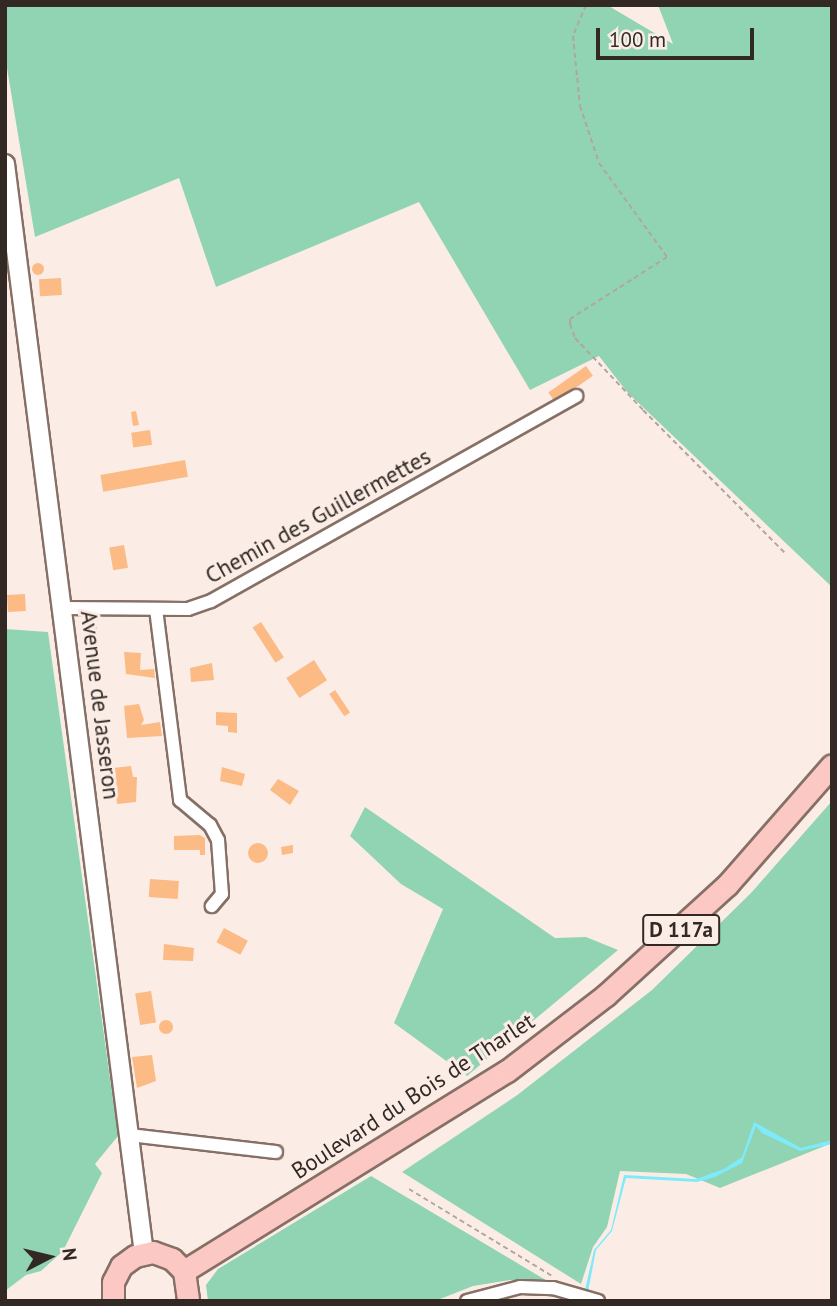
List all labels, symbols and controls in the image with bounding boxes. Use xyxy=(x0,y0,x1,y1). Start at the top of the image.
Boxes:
scale bar xyxy=(599,14,756,58)
text: 100 m xyxy=(609,26,666,53)
street label: Chemin des Guillermettes xyxy=(200,442,436,590)
street label: Avenue de Jasseron xyxy=(75,609,125,801)
road number: D 117a xyxy=(641,912,721,948)
street label: Boulevard du Bois de Tharlet xyxy=(286,1007,540,1185)
north arrow xyxy=(14,1222,84,1292)
text: N xyxy=(57,1247,83,1262)

